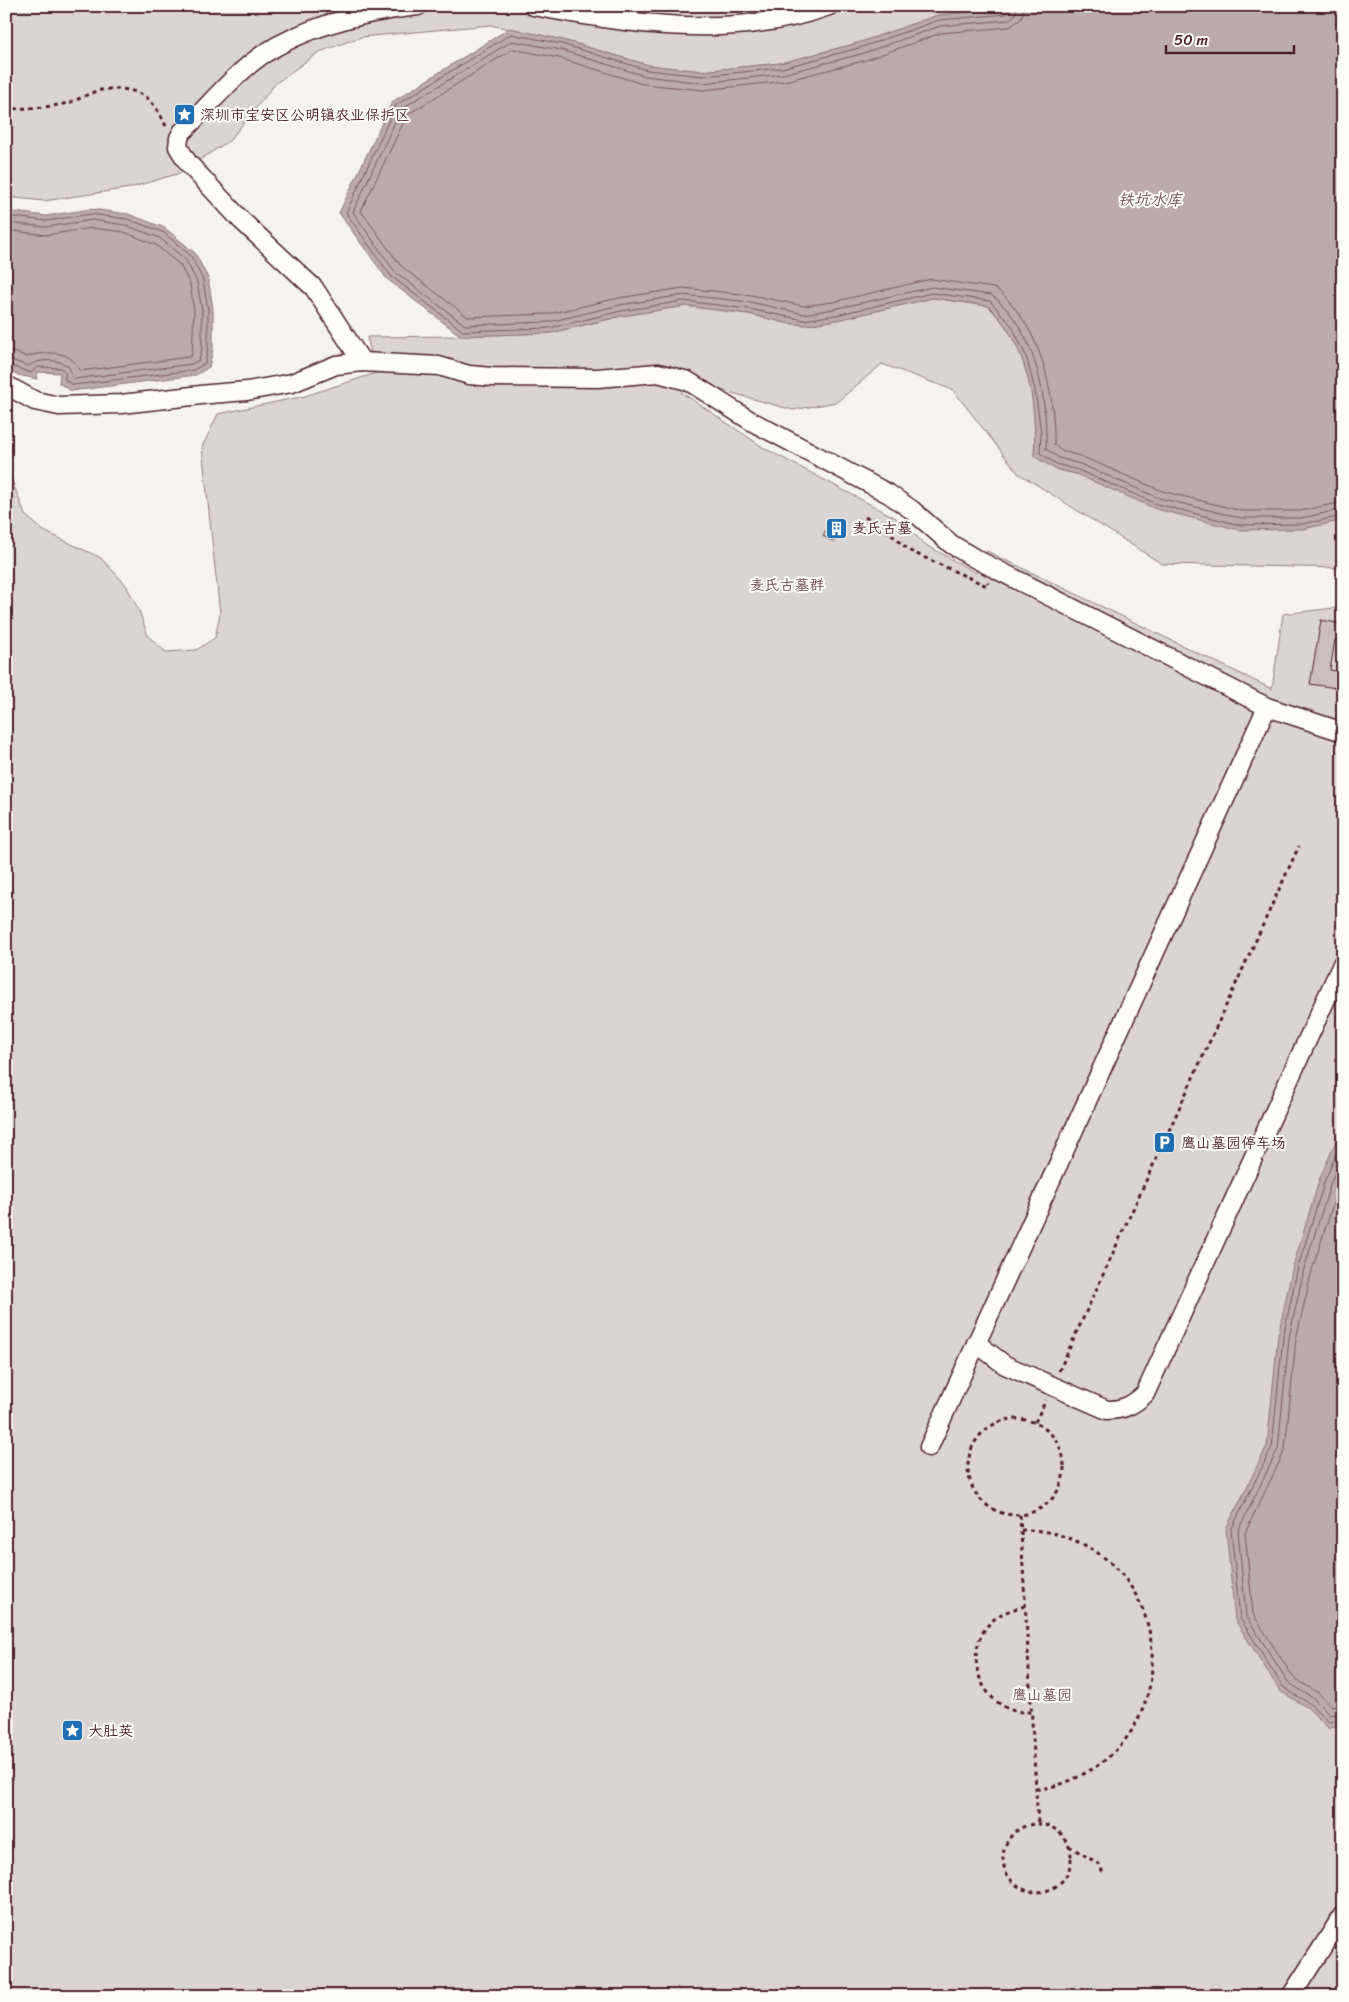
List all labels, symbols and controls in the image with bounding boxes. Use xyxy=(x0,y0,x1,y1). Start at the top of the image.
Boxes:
scale bar xyxy=(1166,22,1294,54)
text: 50 m xyxy=(1174,27,1209,53)
place label: 深圳市宝安区公明镇农业保护区 xyxy=(200,102,410,128)
place icon: 深圳市宝安区公明镇农业保护区 xyxy=(172,103,196,127)
water label: 铁坑水库 xyxy=(1118,185,1184,214)
place label: 麦氏古墓 xyxy=(852,515,912,541)
building icon: 麦氏古墓 xyxy=(824,516,848,540)
park label: 麦氏古墓群 xyxy=(749,572,825,598)
place label: 鹰山墓园停车场 xyxy=(1181,1130,1286,1156)
parking icon: 鹰山墓园停车场 xyxy=(1153,1131,1177,1155)
park label: 鹰山墓园 xyxy=(1012,1682,1072,1708)
place label: 大肚英 xyxy=(88,1718,133,1744)
place icon: 大肚英 xyxy=(60,1719,84,1743)

